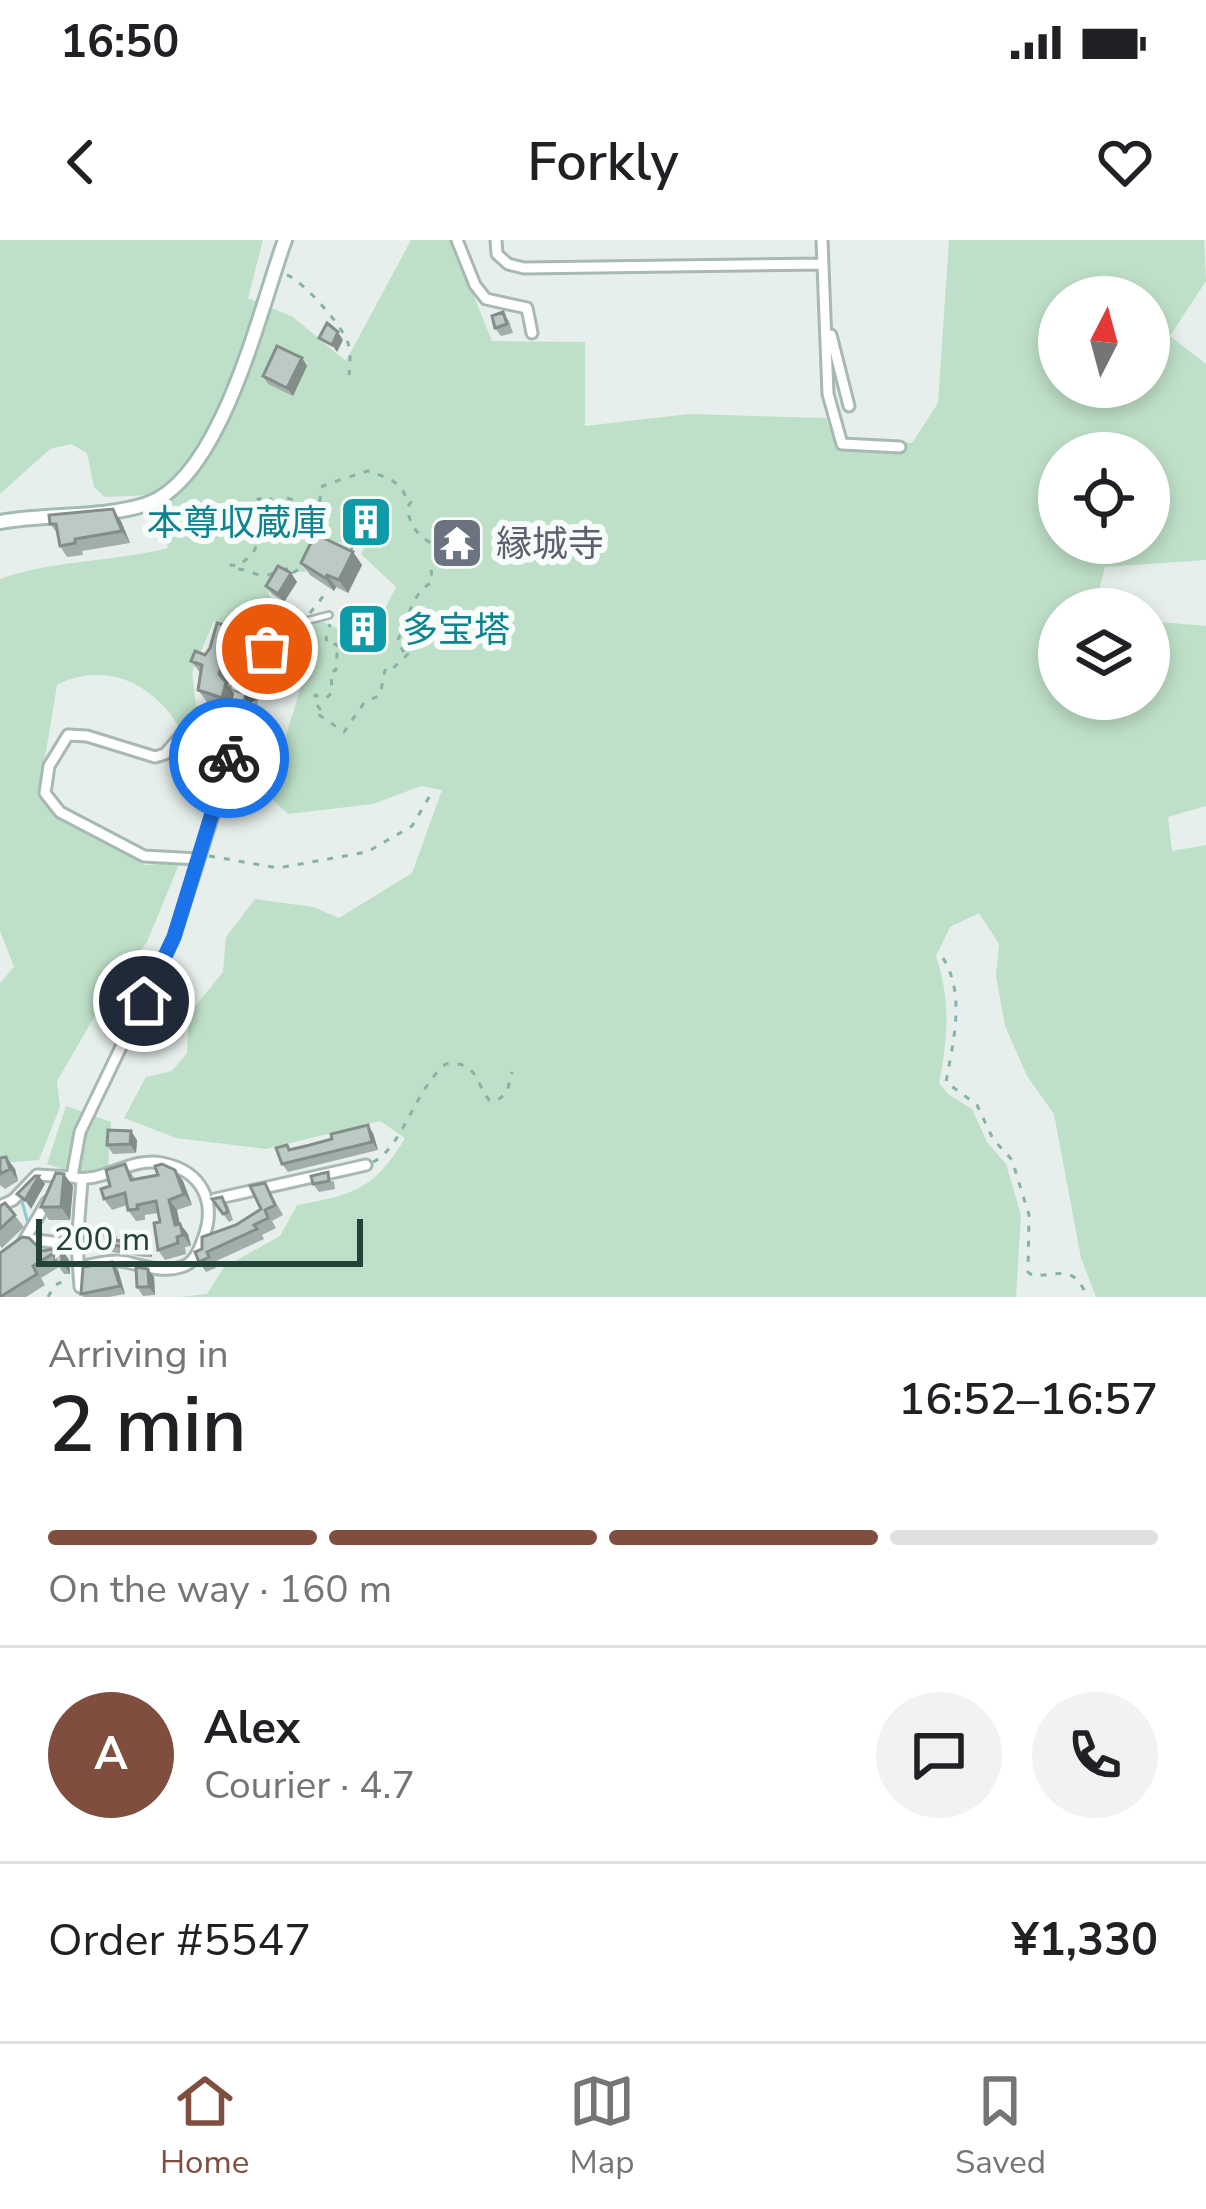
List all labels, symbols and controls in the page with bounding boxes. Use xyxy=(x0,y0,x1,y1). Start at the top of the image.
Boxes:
text: 16:50 xyxy=(60,12,179,73)
text: Forkly xyxy=(527,125,679,199)
icon: back xyxy=(48,129,114,195)
icon: heart xyxy=(1092,129,1158,195)
north arrow xyxy=(1038,276,1170,408)
map controls xyxy=(1038,276,1170,720)
button: locate xyxy=(1038,432,1170,564)
building icon: 本尊収蔵庫 xyxy=(338,494,394,550)
place label: 本尊収蔵庫 xyxy=(147,499,327,548)
temple icon: 縁城寺 xyxy=(429,515,485,571)
place label: 縁城寺 xyxy=(496,520,604,569)
button: layers xyxy=(1038,588,1170,720)
pin xyxy=(216,598,318,700)
building icon: 多宝塔 xyxy=(335,601,391,657)
place label: 多宝塔 xyxy=(402,606,510,655)
icon: bag xyxy=(234,616,300,682)
courier xyxy=(169,698,289,818)
icon: bike xyxy=(196,725,262,791)
pin xyxy=(93,950,195,1052)
icon: home xyxy=(111,968,177,1034)
scale bar xyxy=(36,1213,363,1266)
text: 200 m xyxy=(54,1217,150,1262)
text: Arriving in xyxy=(48,1328,229,1381)
text: 16:52–16:57 xyxy=(898,1369,1158,1430)
text: 2 min xyxy=(48,1372,247,1479)
text: On the way · 160 m xyxy=(48,1563,392,1616)
button: chat xyxy=(876,1692,1002,1818)
button: phone xyxy=(1032,1692,1158,1818)
text: Alex xyxy=(204,1698,300,1759)
text: A xyxy=(94,1724,128,1785)
text: Courier · 4.7 xyxy=(204,1759,415,1812)
text: Order #5547 xyxy=(48,1910,311,1971)
text: ¥1,330 xyxy=(1012,1910,1158,1971)
tab: Home xyxy=(160,2068,249,2185)
tab: Map xyxy=(569,2068,635,2185)
tab: Saved xyxy=(955,2068,1046,2185)

